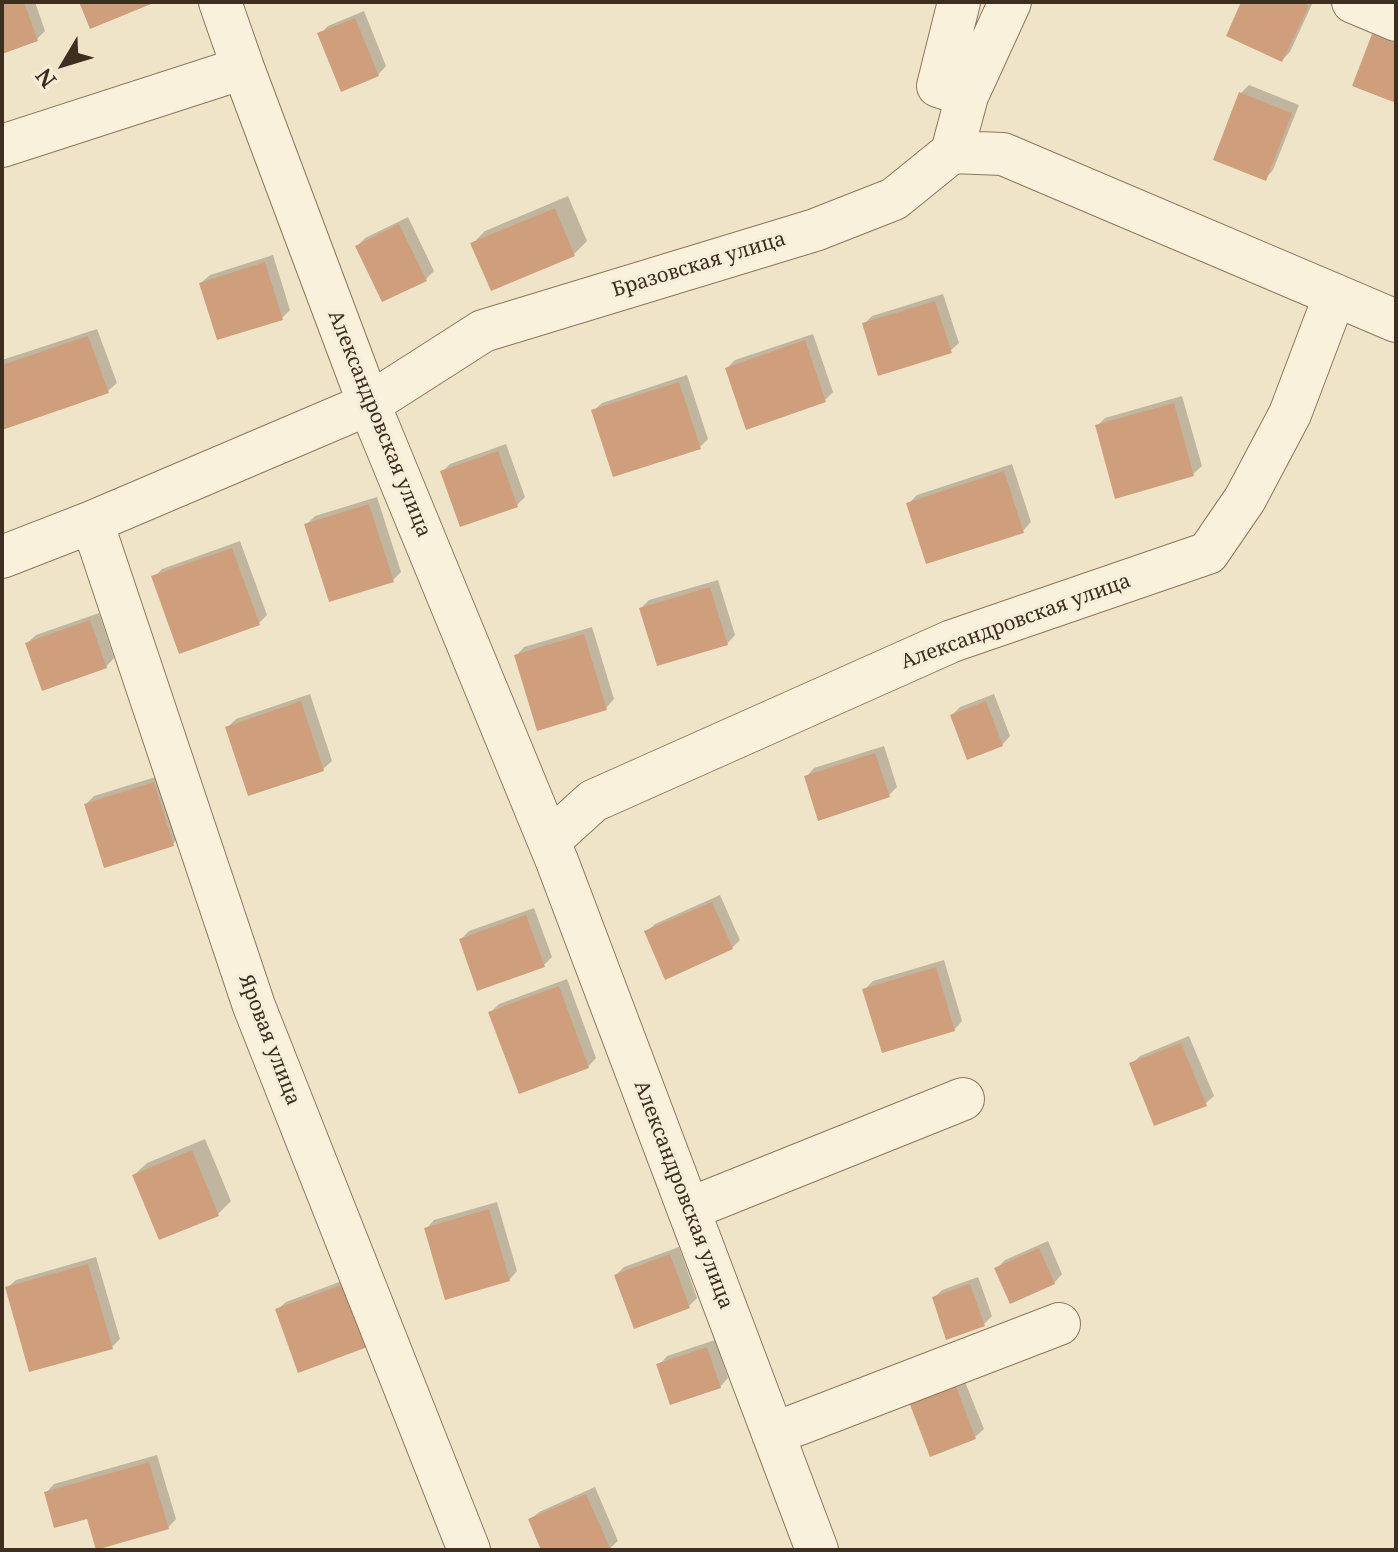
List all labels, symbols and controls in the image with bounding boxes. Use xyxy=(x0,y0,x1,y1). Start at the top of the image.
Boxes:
north arrow xyxy=(24,24,104,104)
text: N xyxy=(28,63,62,95)
street label: Бразовская улица xyxy=(609,227,789,303)
street label: Александровская улица xyxy=(322,307,436,541)
street label: Александровская улица xyxy=(898,569,1134,675)
street label: Яровая улица xyxy=(233,971,305,1109)
street label: Александровская улица xyxy=(628,1077,738,1313)

